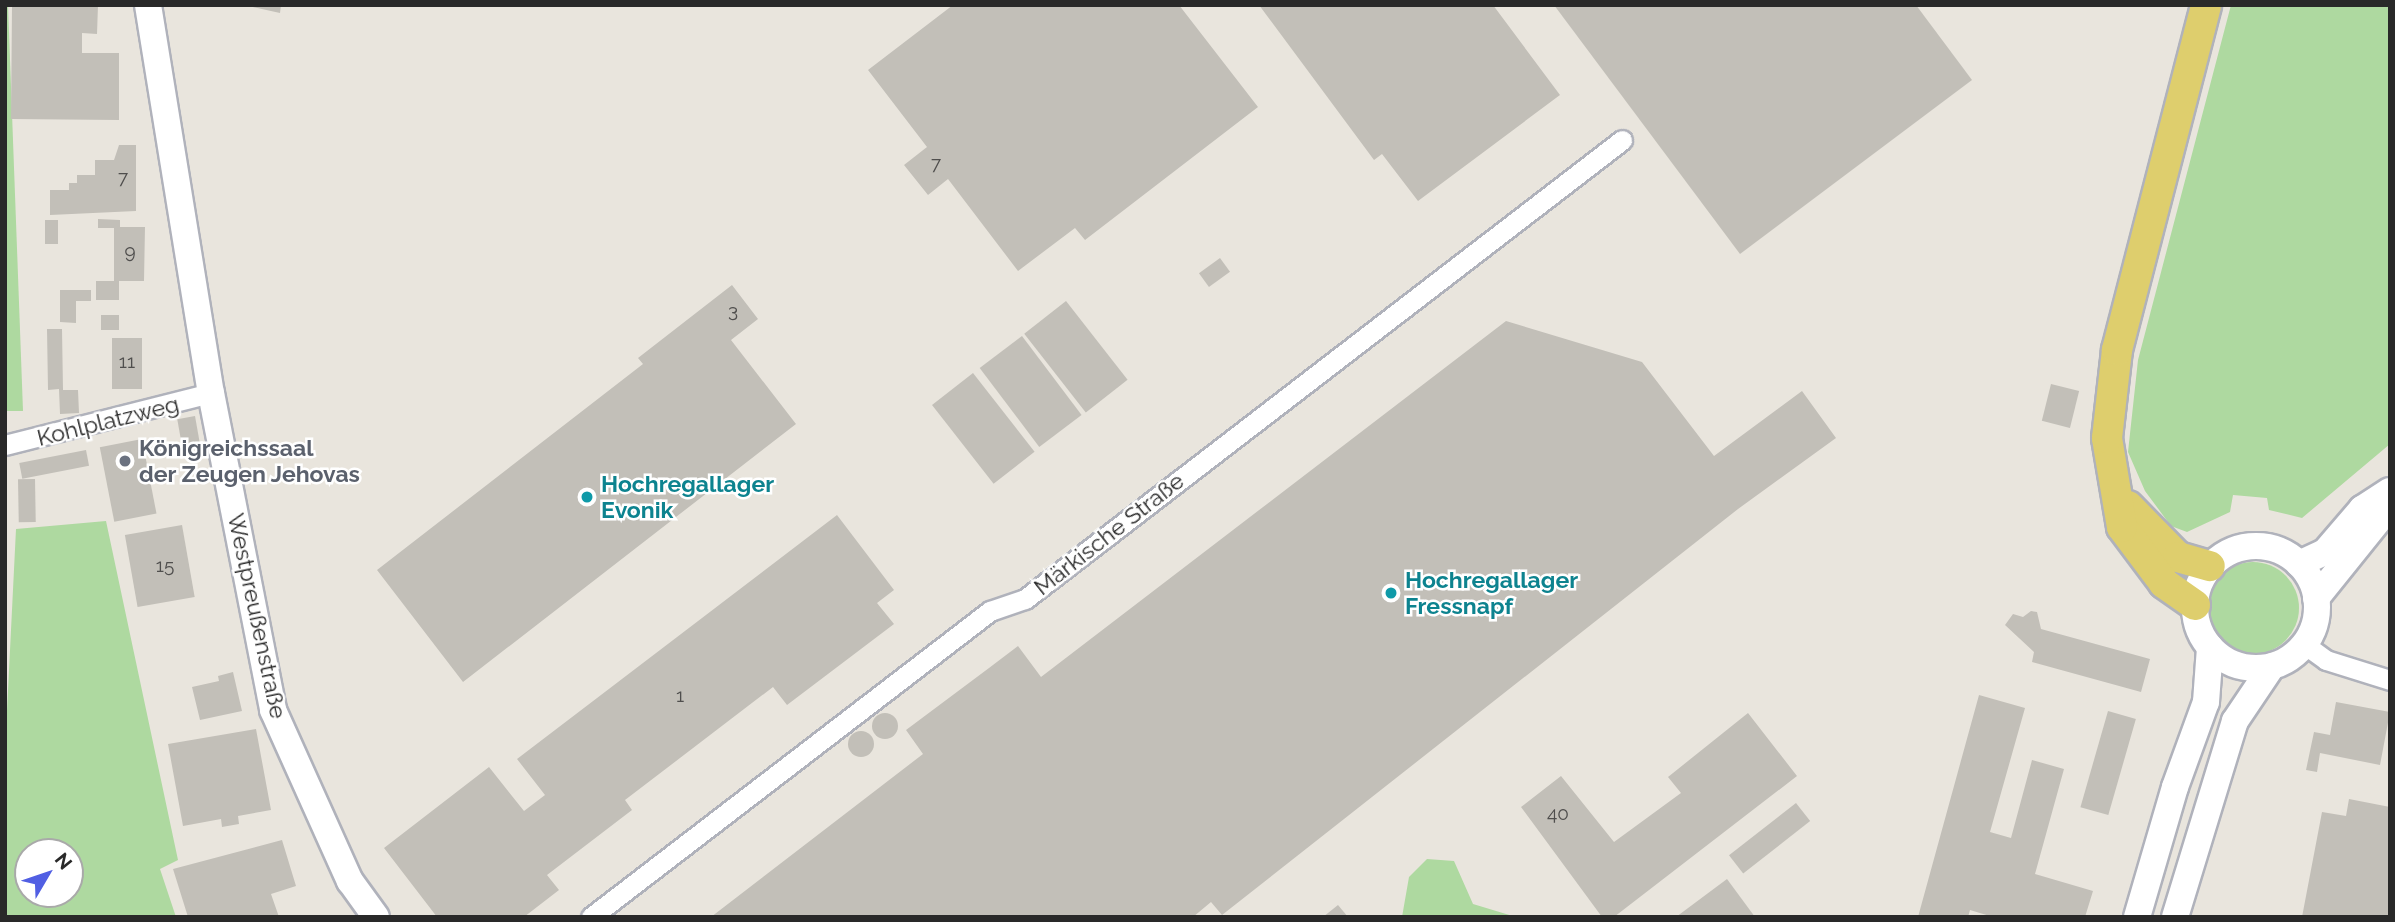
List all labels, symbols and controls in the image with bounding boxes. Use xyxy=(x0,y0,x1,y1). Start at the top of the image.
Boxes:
house number: 7 xyxy=(931,153,941,175)
house number: 7 xyxy=(118,167,128,189)
house number: 9 xyxy=(124,241,136,263)
house number: 3 xyxy=(728,300,738,322)
house number: 11 xyxy=(119,351,135,373)
street label: Kohlplatzweg xyxy=(34,390,182,452)
place label: Königreichssaal der Zeugen Jehovas xyxy=(139,434,361,488)
marker: Königreichssaal der Zeugen Jehovas xyxy=(117,453,133,469)
street label: Märkische Straße xyxy=(1029,467,1189,601)
place label: Hochregallager Evonik xyxy=(601,470,774,524)
marker: Hochregallager Evonik xyxy=(579,489,595,505)
street label: Westpreußenstraße xyxy=(222,511,292,721)
house number: 15 xyxy=(156,555,174,577)
place label: Hochregallager Fressnapf xyxy=(1405,566,1578,620)
marker: Hochregallager Fressnapf xyxy=(1383,585,1399,601)
house number: 1 xyxy=(676,685,684,707)
house number: 40 xyxy=(1547,803,1569,825)
north arrow xyxy=(14,838,84,908)
text: N xyxy=(51,848,77,874)

